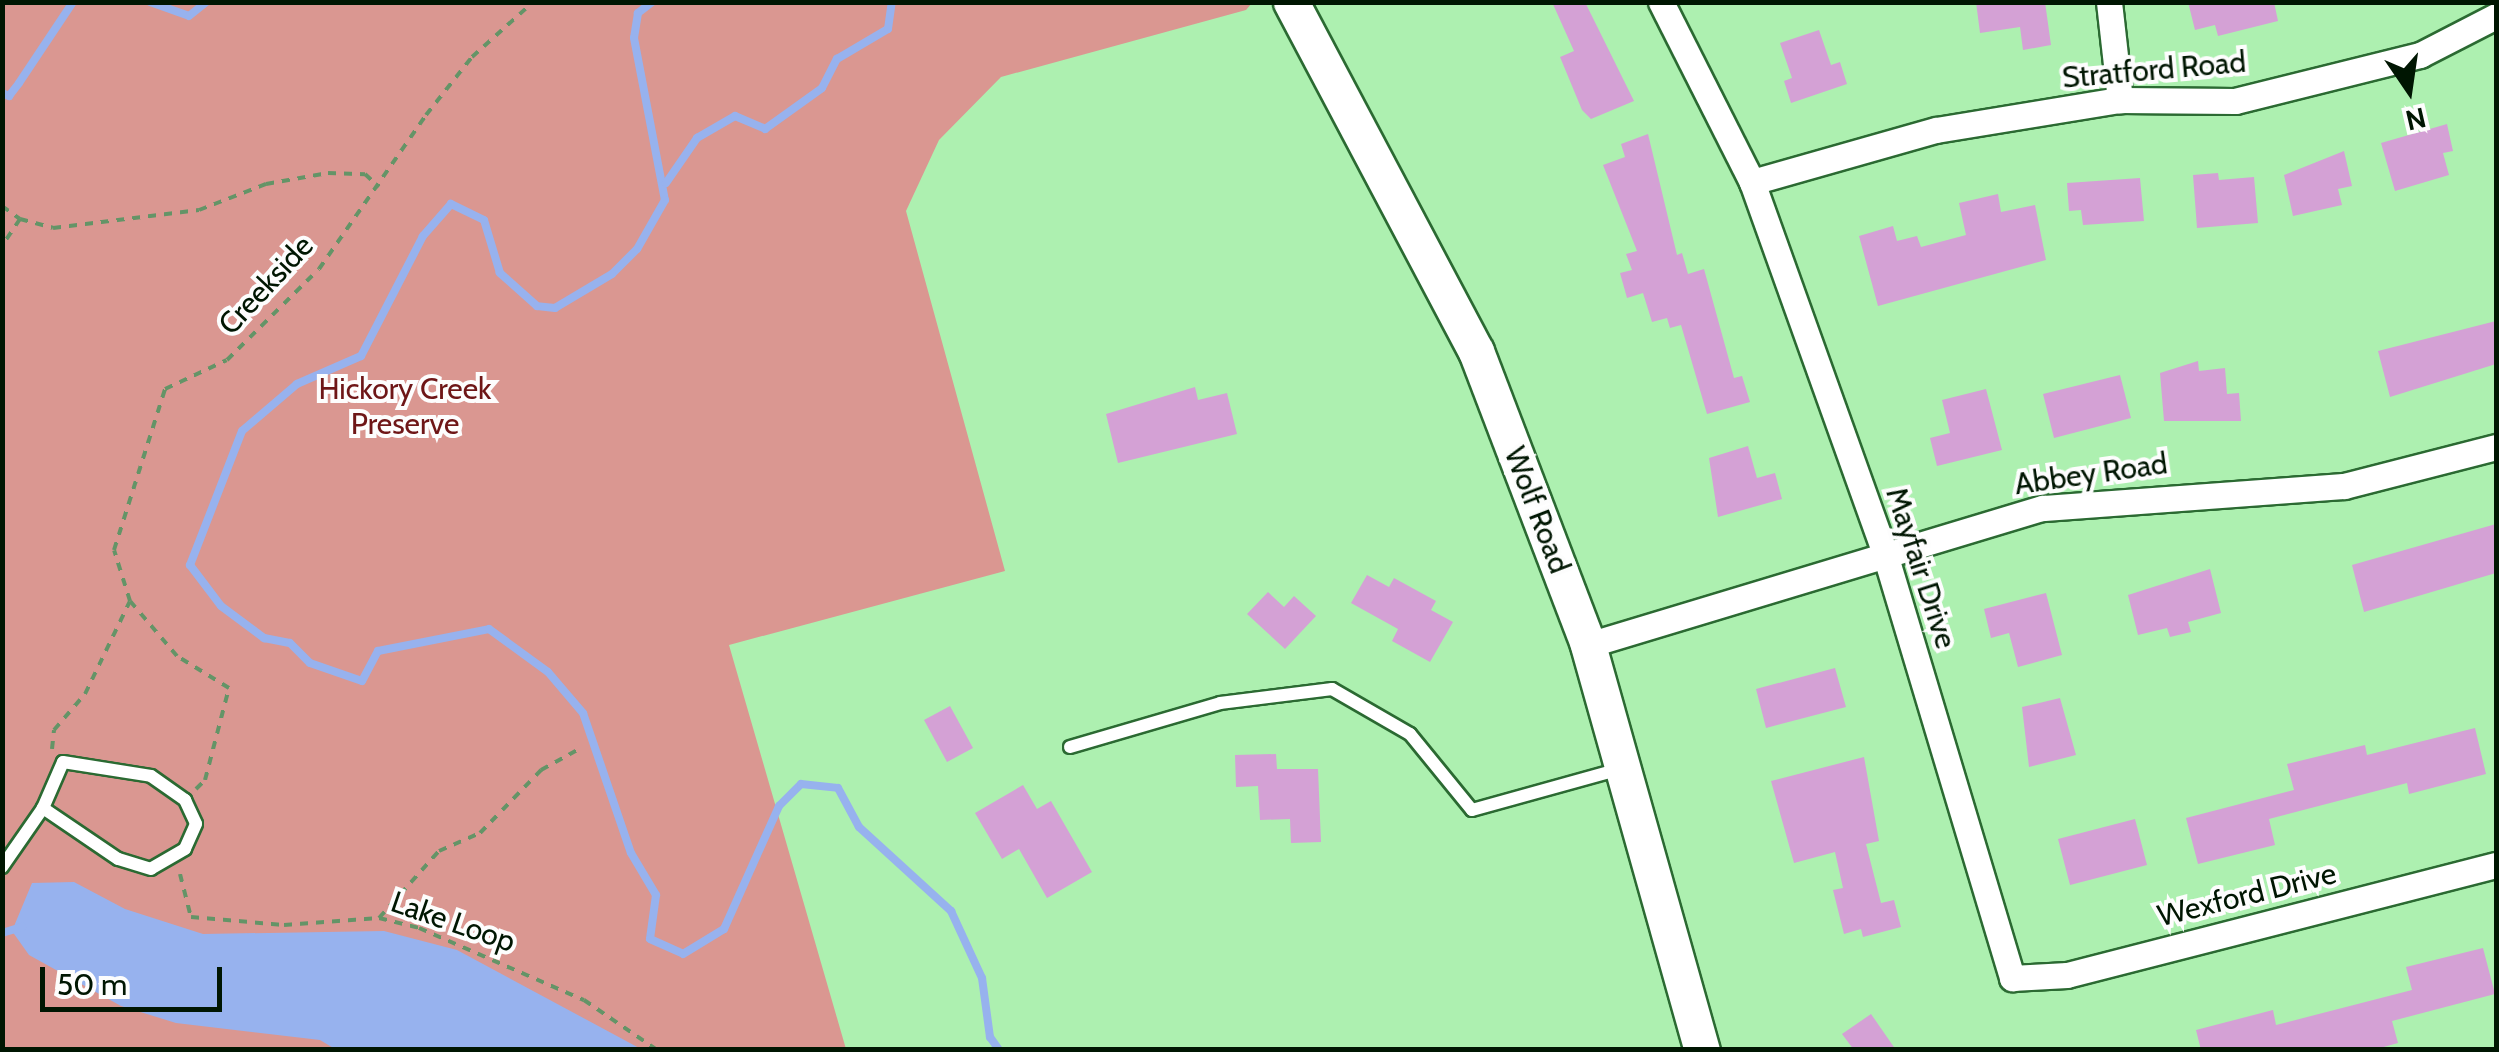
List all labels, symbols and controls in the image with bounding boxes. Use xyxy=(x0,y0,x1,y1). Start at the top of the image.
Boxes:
north arrow xyxy=(2359,40,2459,140)
street label: Stratford Road xyxy=(2061,44,2247,96)
text: N xyxy=(2402,100,2429,138)
street label: Creekside xyxy=(211,228,321,342)
park label: Hickory Creek Preserve xyxy=(318,371,492,442)
street label: Wolf Road xyxy=(1496,442,1578,578)
street label: Abbey Road xyxy=(2012,445,2170,503)
street label: Mayfair Drive xyxy=(1878,483,1964,653)
street label: Wexford Drive xyxy=(2154,855,2340,935)
street label: Lake Loop xyxy=(386,884,520,960)
scale bar xyxy=(45,947,228,1009)
text: 50 m xyxy=(57,966,127,1003)

